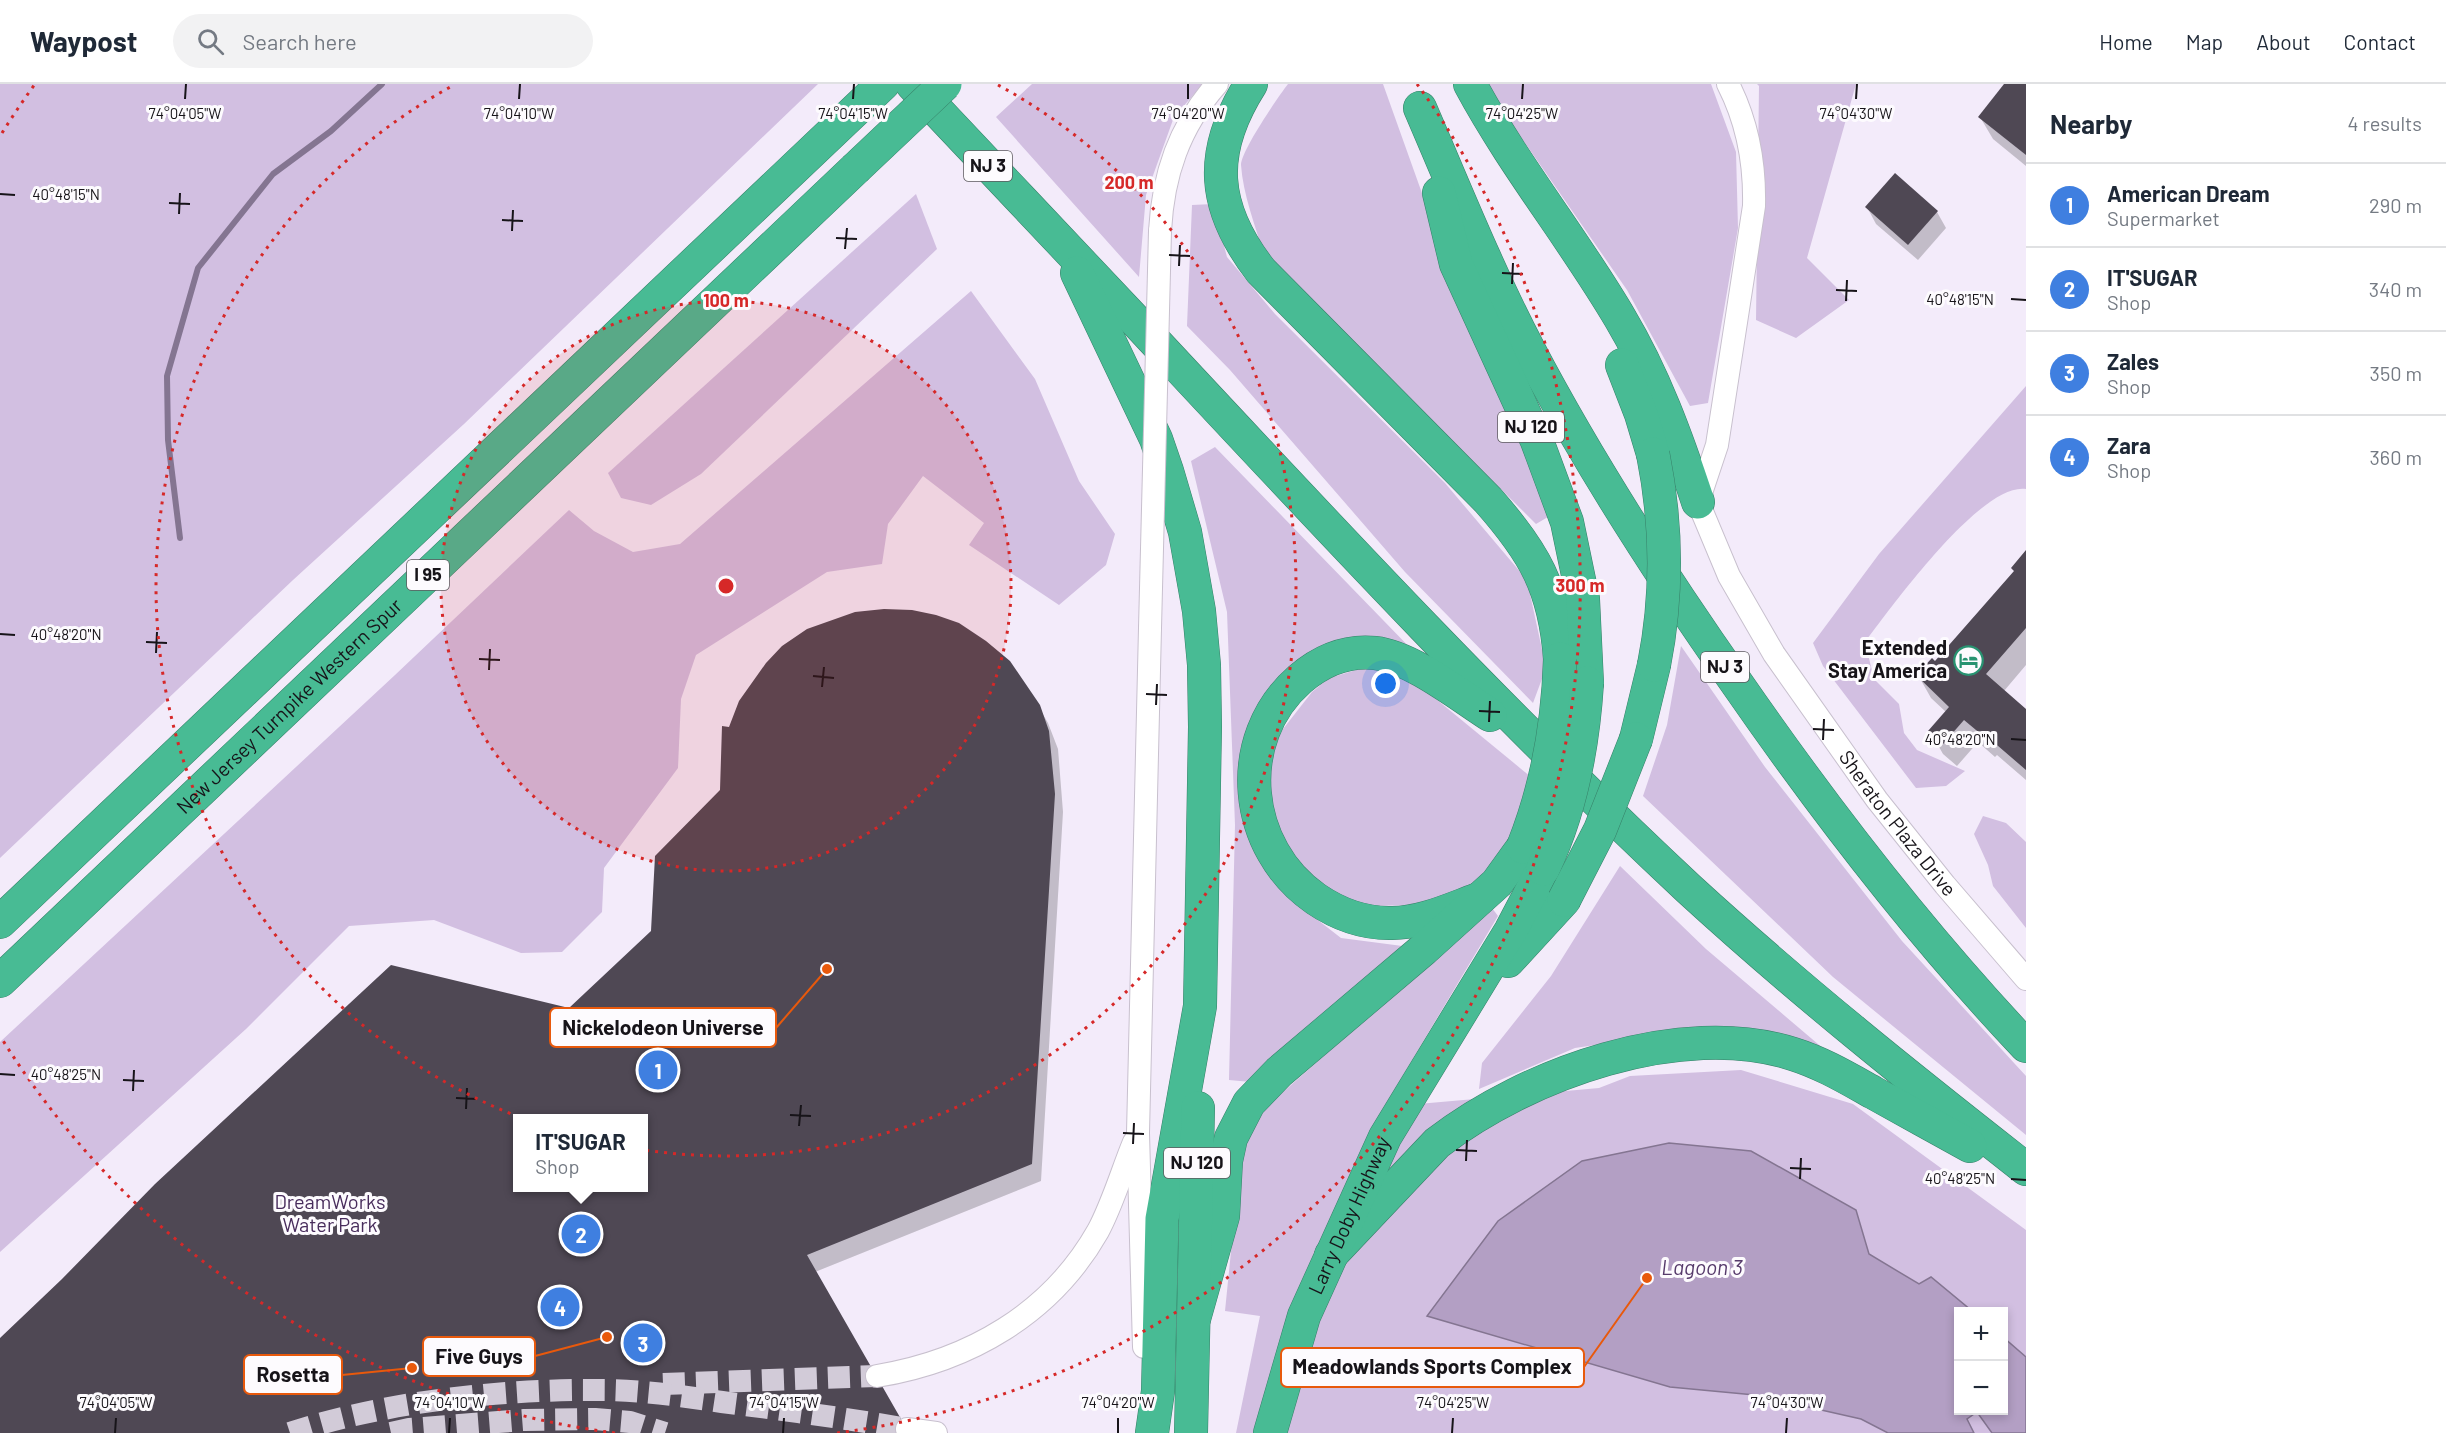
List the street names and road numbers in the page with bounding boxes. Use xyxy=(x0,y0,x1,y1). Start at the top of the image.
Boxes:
road number: NJ 3 xyxy=(964,151,1012,181)
road number: NJ 120 xyxy=(1498,412,1564,442)
road number: I 95 xyxy=(407,560,449,590)
street label: New Jersey Turnpike Western Spur xyxy=(171,593,406,818)
road number: NJ 3 xyxy=(1701,652,1749,682)
street label: Sheraton Plaza Drive xyxy=(1835,745,1962,900)
street label: Larry Doby Highway xyxy=(1302,1133,1395,1298)
road number: NJ 120 xyxy=(1164,1148,1230,1178)

